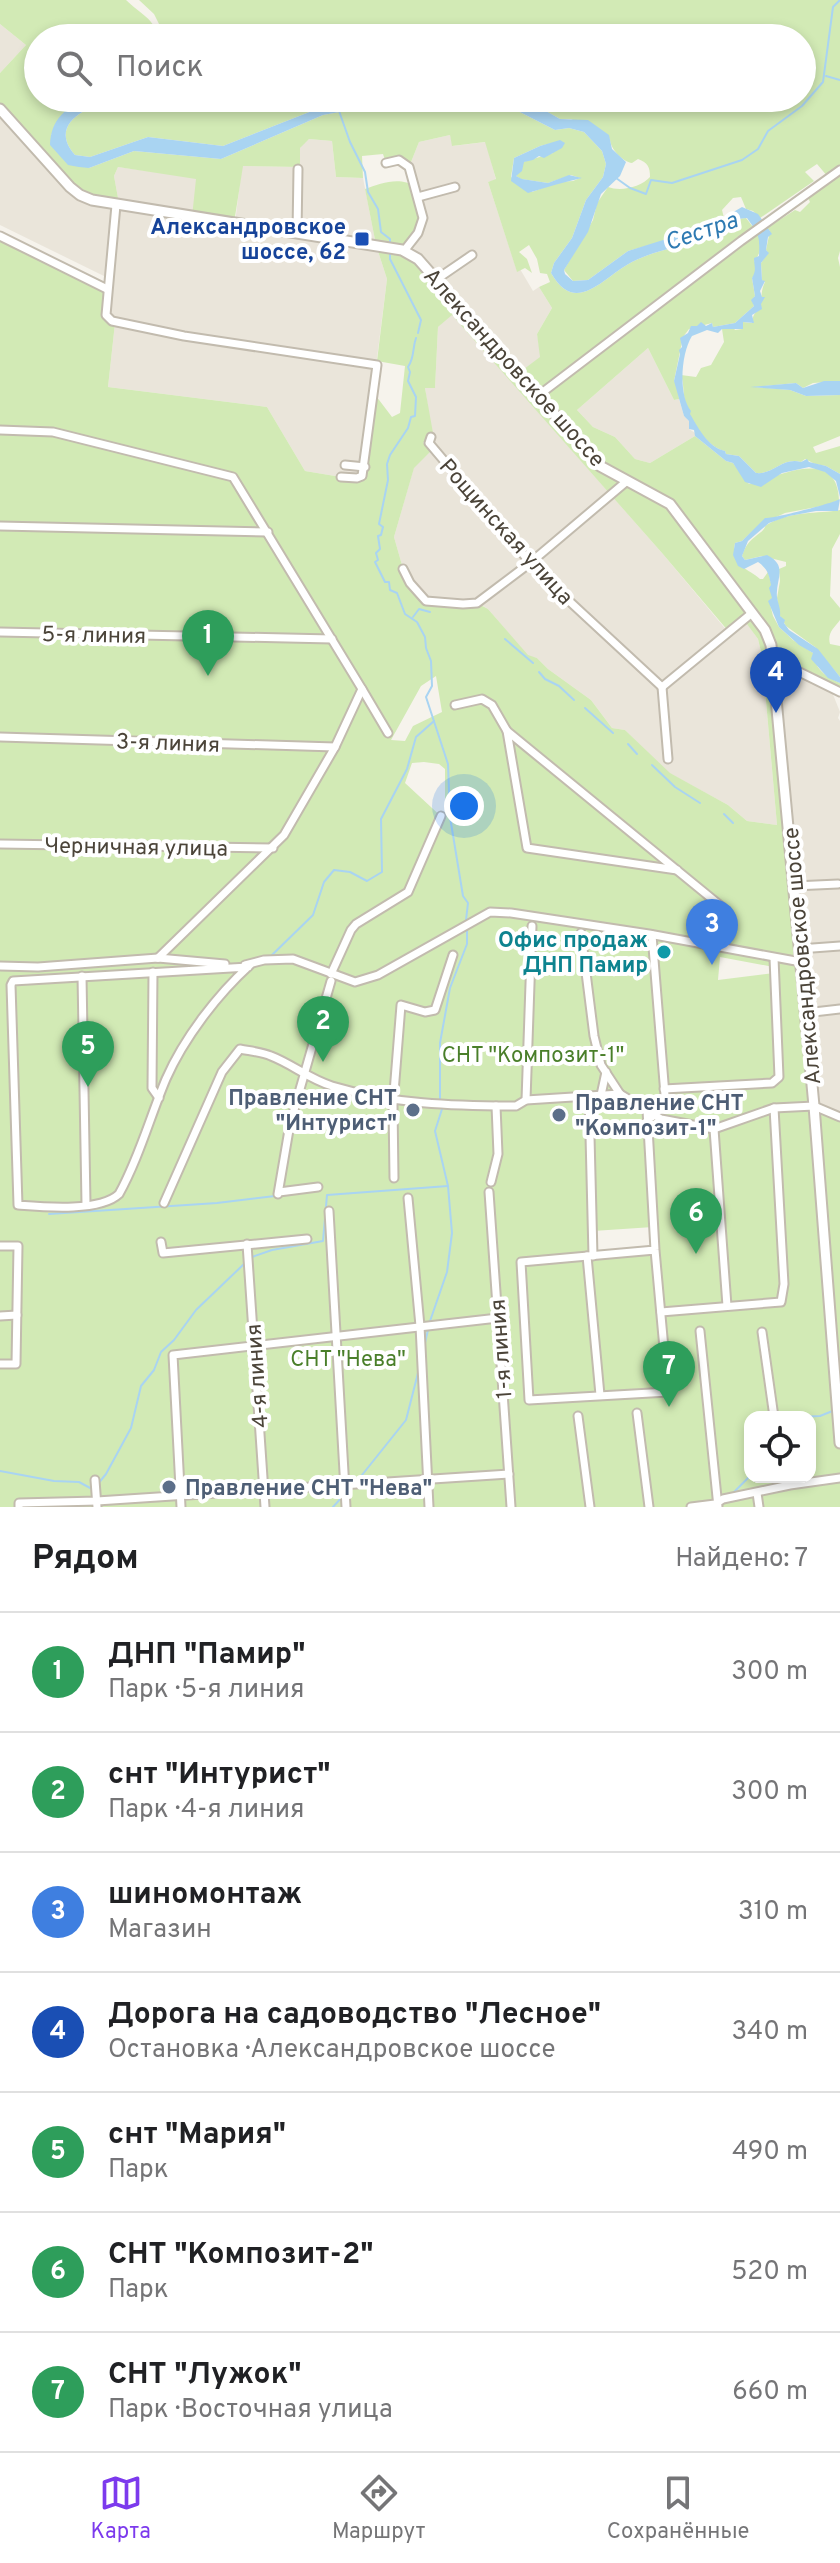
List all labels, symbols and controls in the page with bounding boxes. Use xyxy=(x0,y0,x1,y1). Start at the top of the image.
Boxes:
search box xyxy=(24,24,816,112)
icon: search xyxy=(52,46,96,90)
text: Поиск xyxy=(116,50,204,87)
water label: Сестра xyxy=(661,206,743,259)
place label: Александровское шоссе, 62 xyxy=(150,215,346,267)
marker: Александровское шоссе, 62 xyxy=(353,230,371,248)
street label: Александровское шоссе xyxy=(417,264,610,474)
street label: Рощинская улица xyxy=(432,454,578,611)
pin: 1 xyxy=(182,610,234,676)
street label: 5-я линия xyxy=(41,622,146,651)
pin: 4 xyxy=(750,647,802,713)
street label: 3-я линия xyxy=(115,729,220,760)
your location xyxy=(444,786,484,826)
street label: Александровское шоссе xyxy=(779,826,828,1086)
street label: Черничная улица xyxy=(44,833,228,864)
pin: 3 xyxy=(686,899,738,965)
place label: Офис продаж ДНП Памир xyxy=(498,928,648,980)
marker: Офис продаж ДНП Памир xyxy=(655,943,673,961)
pin: 2 xyxy=(297,996,349,1062)
pin: 5 xyxy=(62,1021,114,1087)
park label: СНТ "Композит-1" xyxy=(442,1043,624,1070)
place label: Правление СНТ "Интурист" xyxy=(228,1086,397,1138)
place label: Правление СНТ "Композит-1" xyxy=(575,1091,744,1143)
marker: Правление СНТ "Интурист" xyxy=(404,1101,422,1119)
marker: Правление СНТ "Композит-1" xyxy=(550,1106,568,1124)
pin: 6 xyxy=(670,1188,722,1254)
street label: 1-я линия xyxy=(486,1298,519,1400)
street label: 4-я линия xyxy=(241,1323,276,1429)
pin: 7 xyxy=(643,1341,695,1407)
park label: СНТ "Нева" xyxy=(290,1347,406,1374)
map controls xyxy=(744,1411,816,1483)
button: locate xyxy=(744,1411,816,1483)
place label: Правление СНТ "Нева" xyxy=(185,1476,432,1503)
marker: Правление СНТ "Нева" xyxy=(160,1478,178,1496)
text: Рядом xyxy=(32,1538,139,1581)
text: Найдено: 7 xyxy=(675,1543,808,1576)
text: ДНП "Памир" xyxy=(108,1637,305,1674)
text: 1 xyxy=(53,1656,63,1689)
text: 300 m xyxy=(731,1656,808,1689)
text: Парк · 5-я линия xyxy=(108,1674,304,1707)
text: снт "Интурист" xyxy=(108,1757,331,1794)
text: 2 xyxy=(50,1776,66,1809)
text: 300 m xyxy=(731,1776,808,1809)
text: Парк · 4-я линия xyxy=(108,1794,304,1827)
text: шиномонтаж xyxy=(108,1877,302,1914)
text: 3 xyxy=(50,1896,66,1929)
text: 310 m xyxy=(738,1896,808,1929)
text: Магазин xyxy=(108,1914,212,1947)
text: Дорога на садоводство "Лесное" xyxy=(108,1997,601,2034)
text: 4 xyxy=(50,2016,66,2049)
text: 340 m xyxy=(731,2016,808,2049)
text: Остановка · Александровское шоссе xyxy=(108,2034,555,2067)
text: снт "Мария" xyxy=(108,2117,286,2154)
text: 5 xyxy=(50,2136,66,2169)
text: 490 m xyxy=(732,2136,808,2169)
text: Парк xyxy=(108,2154,169,2187)
text: СНТ "Композит-2" xyxy=(108,2237,374,2274)
text: 6 xyxy=(50,2256,66,2289)
text: 520 m xyxy=(731,2256,808,2289)
text: Парк xyxy=(108,2274,169,2307)
text: СНТ "Лужок" xyxy=(108,2357,302,2394)
text: 7 xyxy=(51,2376,65,2409)
text: 660 m xyxy=(732,2376,808,2409)
text: Парк · Восточная улица xyxy=(108,2394,393,2427)
tab: Карта xyxy=(91,2471,151,2546)
tab: Маршрут xyxy=(332,2471,426,2546)
tab: Сохранённые xyxy=(607,2471,749,2546)

